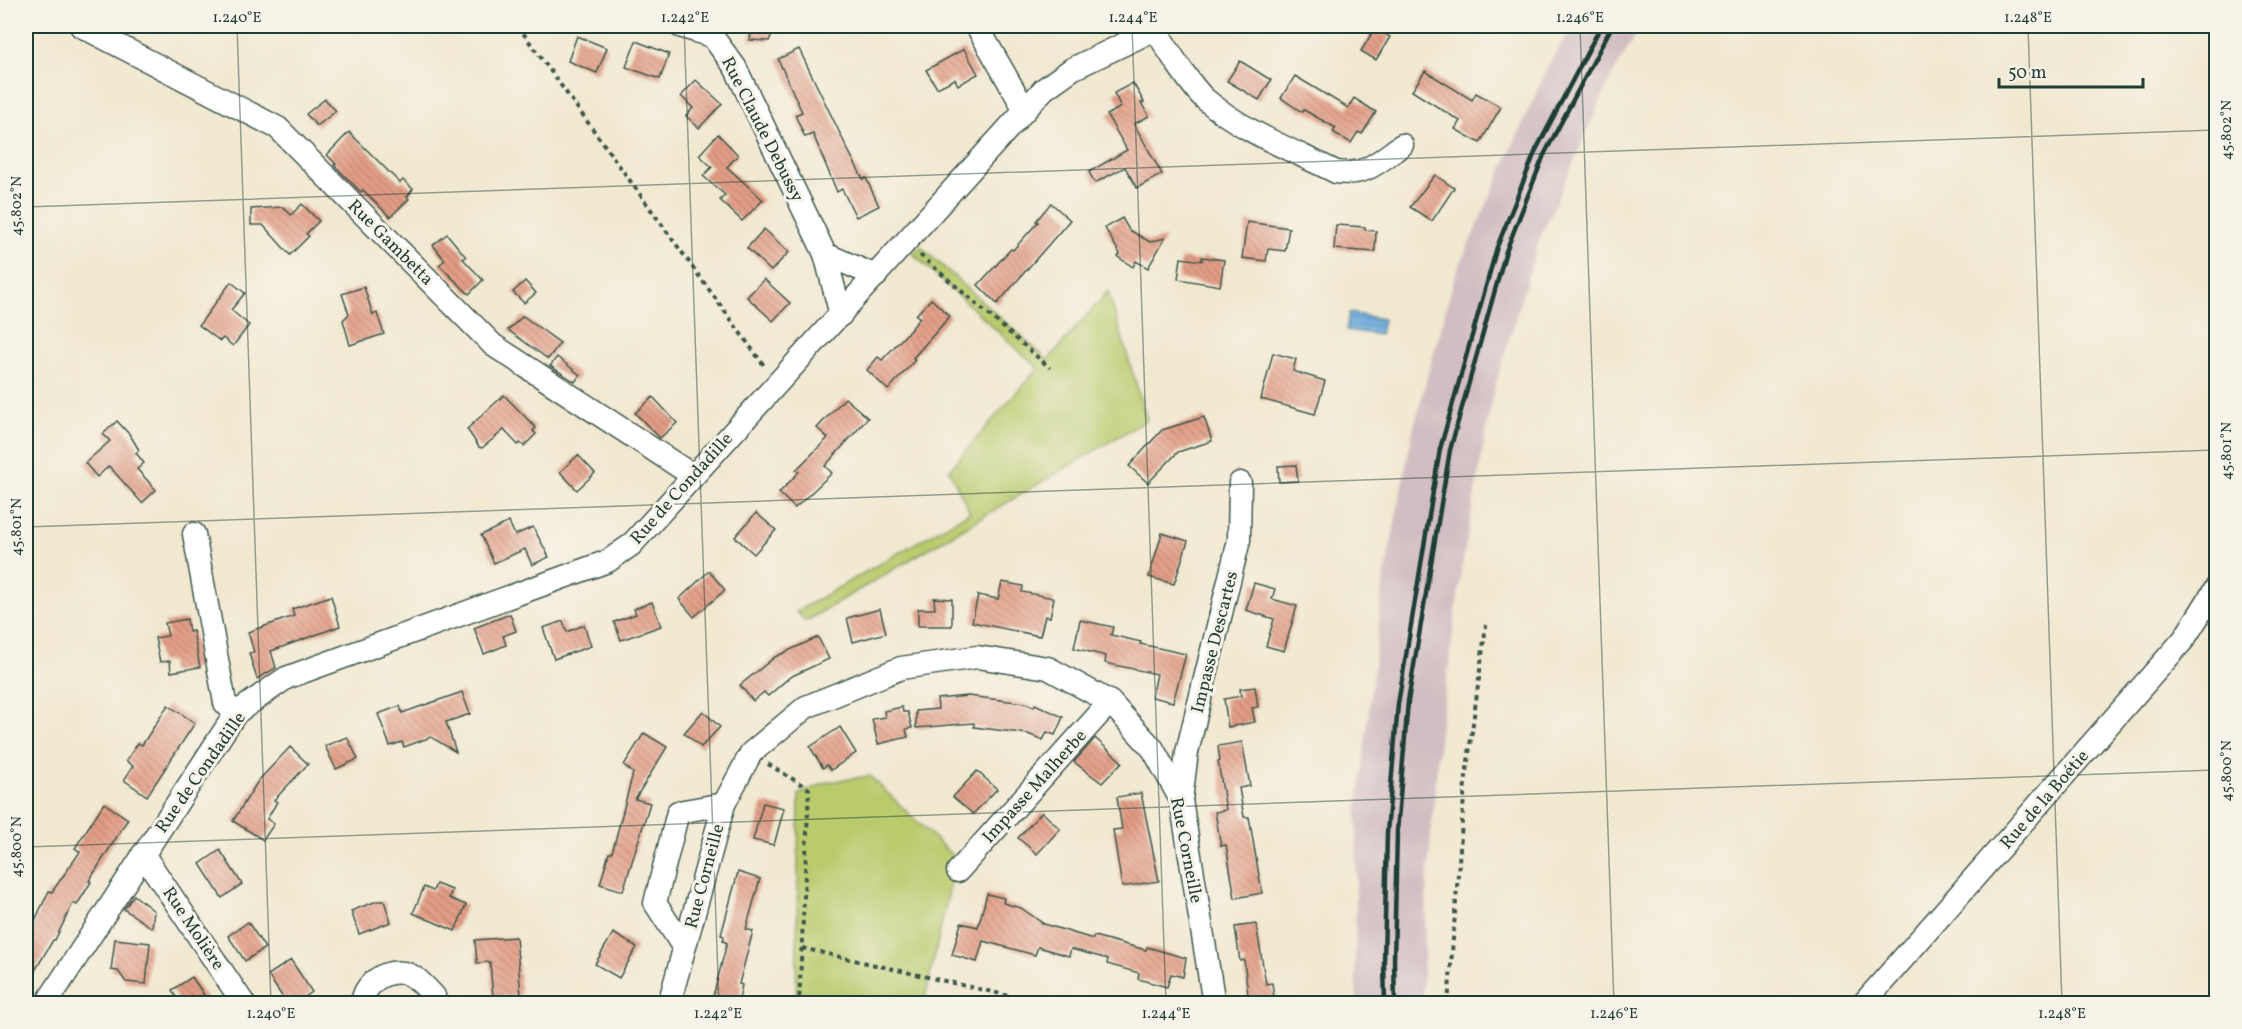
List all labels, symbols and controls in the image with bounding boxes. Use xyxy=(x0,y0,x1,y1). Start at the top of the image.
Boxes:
text: 1.240°E xyxy=(213,8,261,29)
text: 1.242°E xyxy=(661,8,709,29)
text: 1.244°E xyxy=(1108,8,1158,29)
text: 1.246°E xyxy=(1556,8,1604,29)
text: 1.248°E xyxy=(2004,8,2052,29)
scale bar xyxy=(1999,51,2143,89)
street label: Rue Claude Debussy xyxy=(714,53,809,207)
text: 50 m xyxy=(2008,61,2047,86)
text: 45.802°N xyxy=(2217,100,2238,160)
text: 45.802°N xyxy=(7,176,28,236)
street label: Rue Gambetta xyxy=(341,194,439,292)
text: 45.801°N xyxy=(2217,422,2238,480)
street label: Rue de Condadille xyxy=(625,428,739,550)
text: 45.801°N xyxy=(7,498,28,556)
street label: Impasse Descartes xyxy=(1186,569,1245,716)
street label: Rue de Condadille xyxy=(150,707,252,839)
street label: Impasse Malherbe xyxy=(977,725,1093,849)
text: 45.800°N xyxy=(2217,740,2238,802)
street label: Rue de la Boétie xyxy=(1995,745,2095,855)
street label: Rue Corneille xyxy=(1163,795,1208,905)
text: 45.800°N xyxy=(7,816,28,878)
street label: Rue Corneille xyxy=(679,821,731,932)
street label: Rue Molière xyxy=(156,882,230,976)
text: 1.240°E xyxy=(247,1004,295,1025)
text: 1.242°E xyxy=(694,1004,742,1025)
text: 1.244°E xyxy=(1141,1004,1191,1025)
text: 1.246°E xyxy=(1590,1004,1638,1025)
text: 1.248°E xyxy=(2038,1004,2086,1025)

